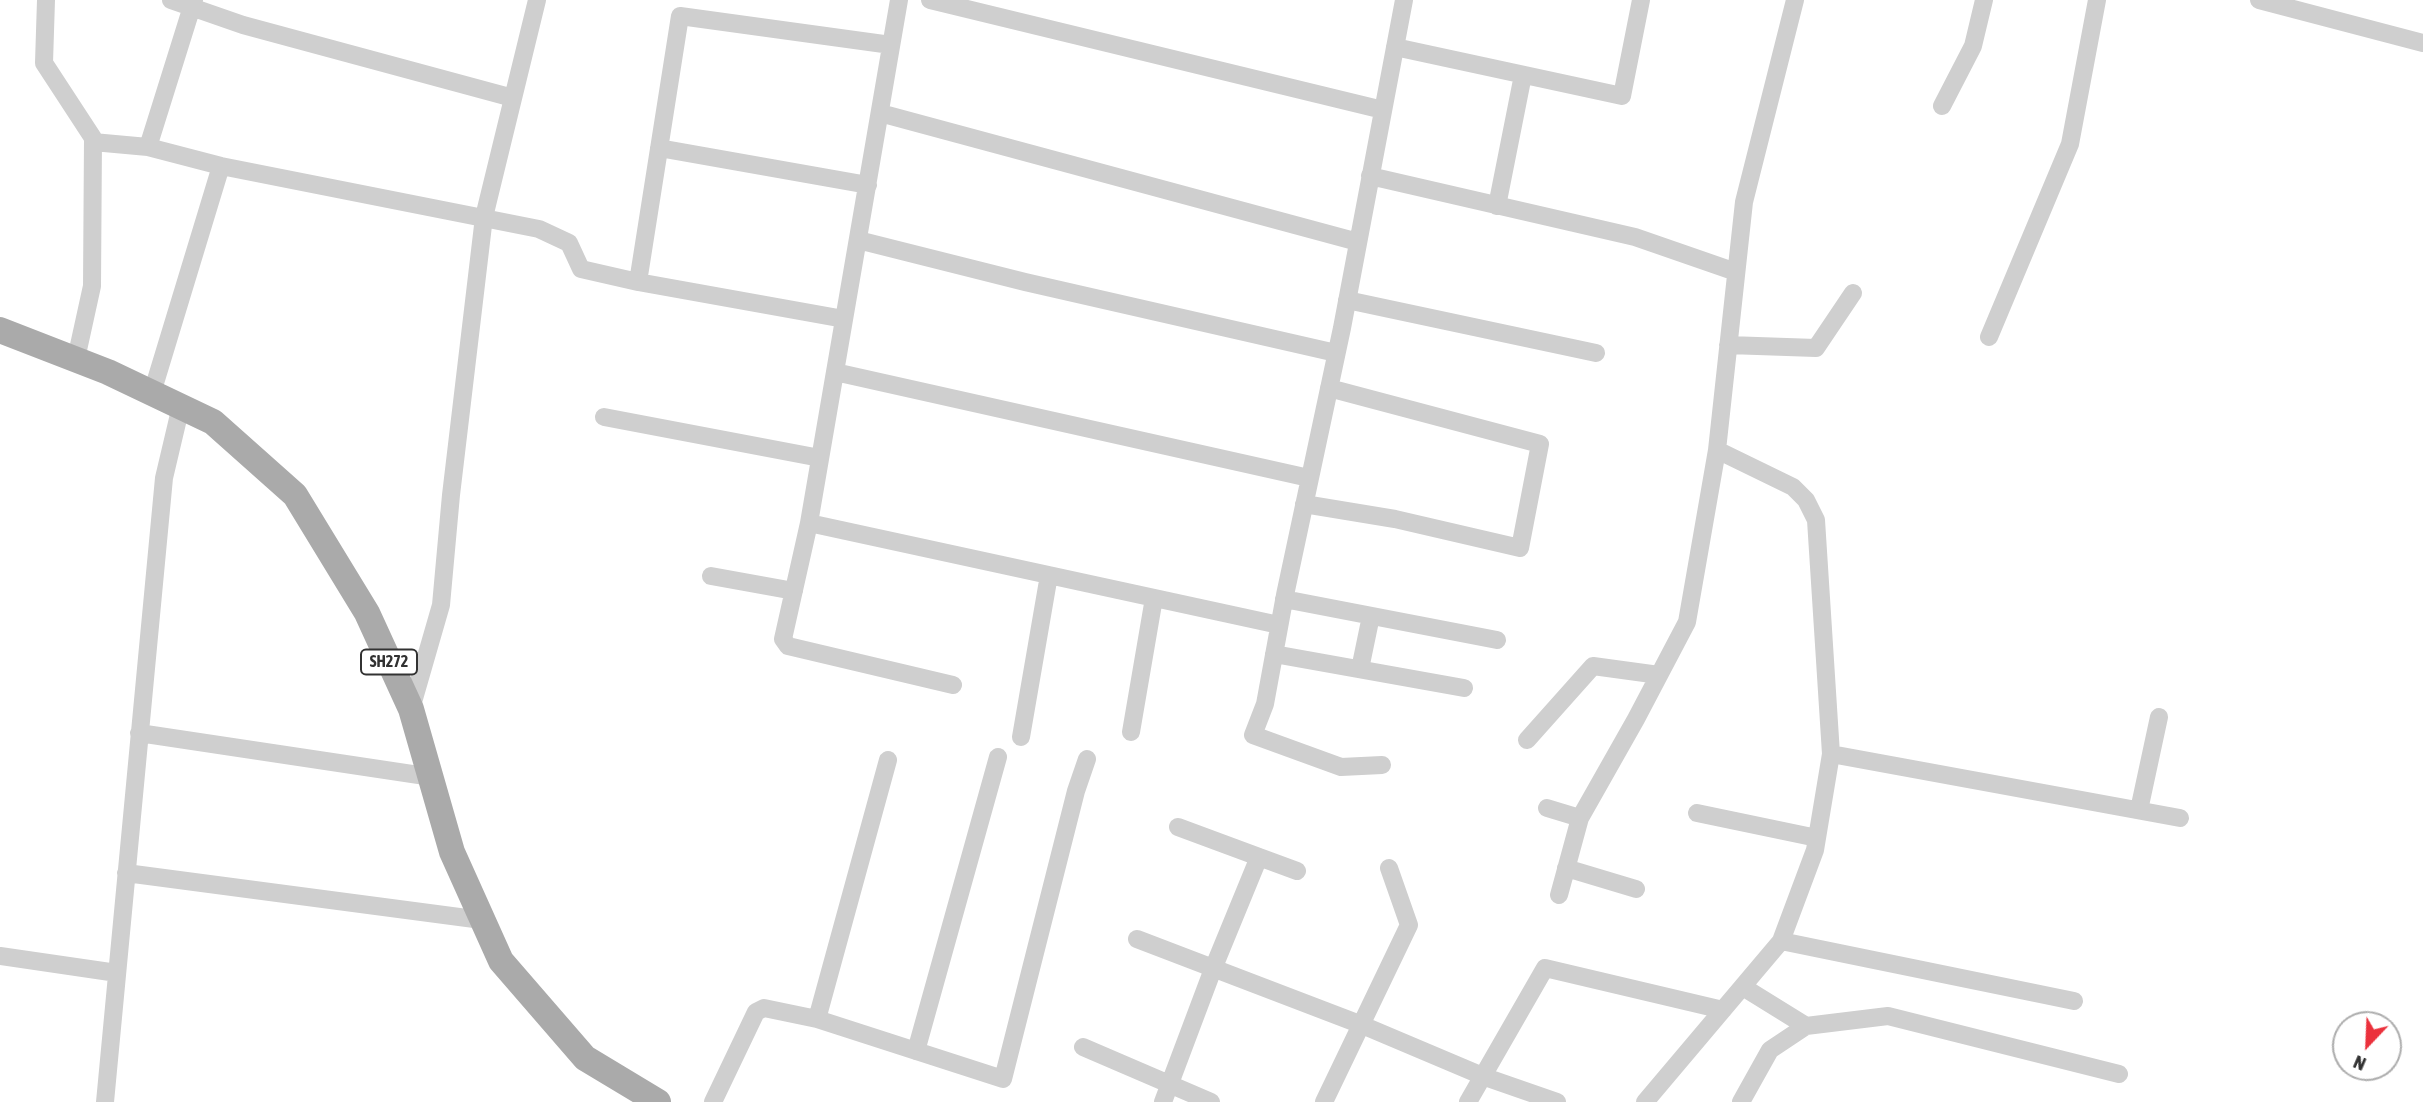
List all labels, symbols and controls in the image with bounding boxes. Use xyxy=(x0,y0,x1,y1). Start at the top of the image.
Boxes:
road number: SH272 xyxy=(361,650,417,674)
north arrow xyxy=(2332,1011,2402,1081)
text: N xyxy=(2350,1051,2369,1076)

